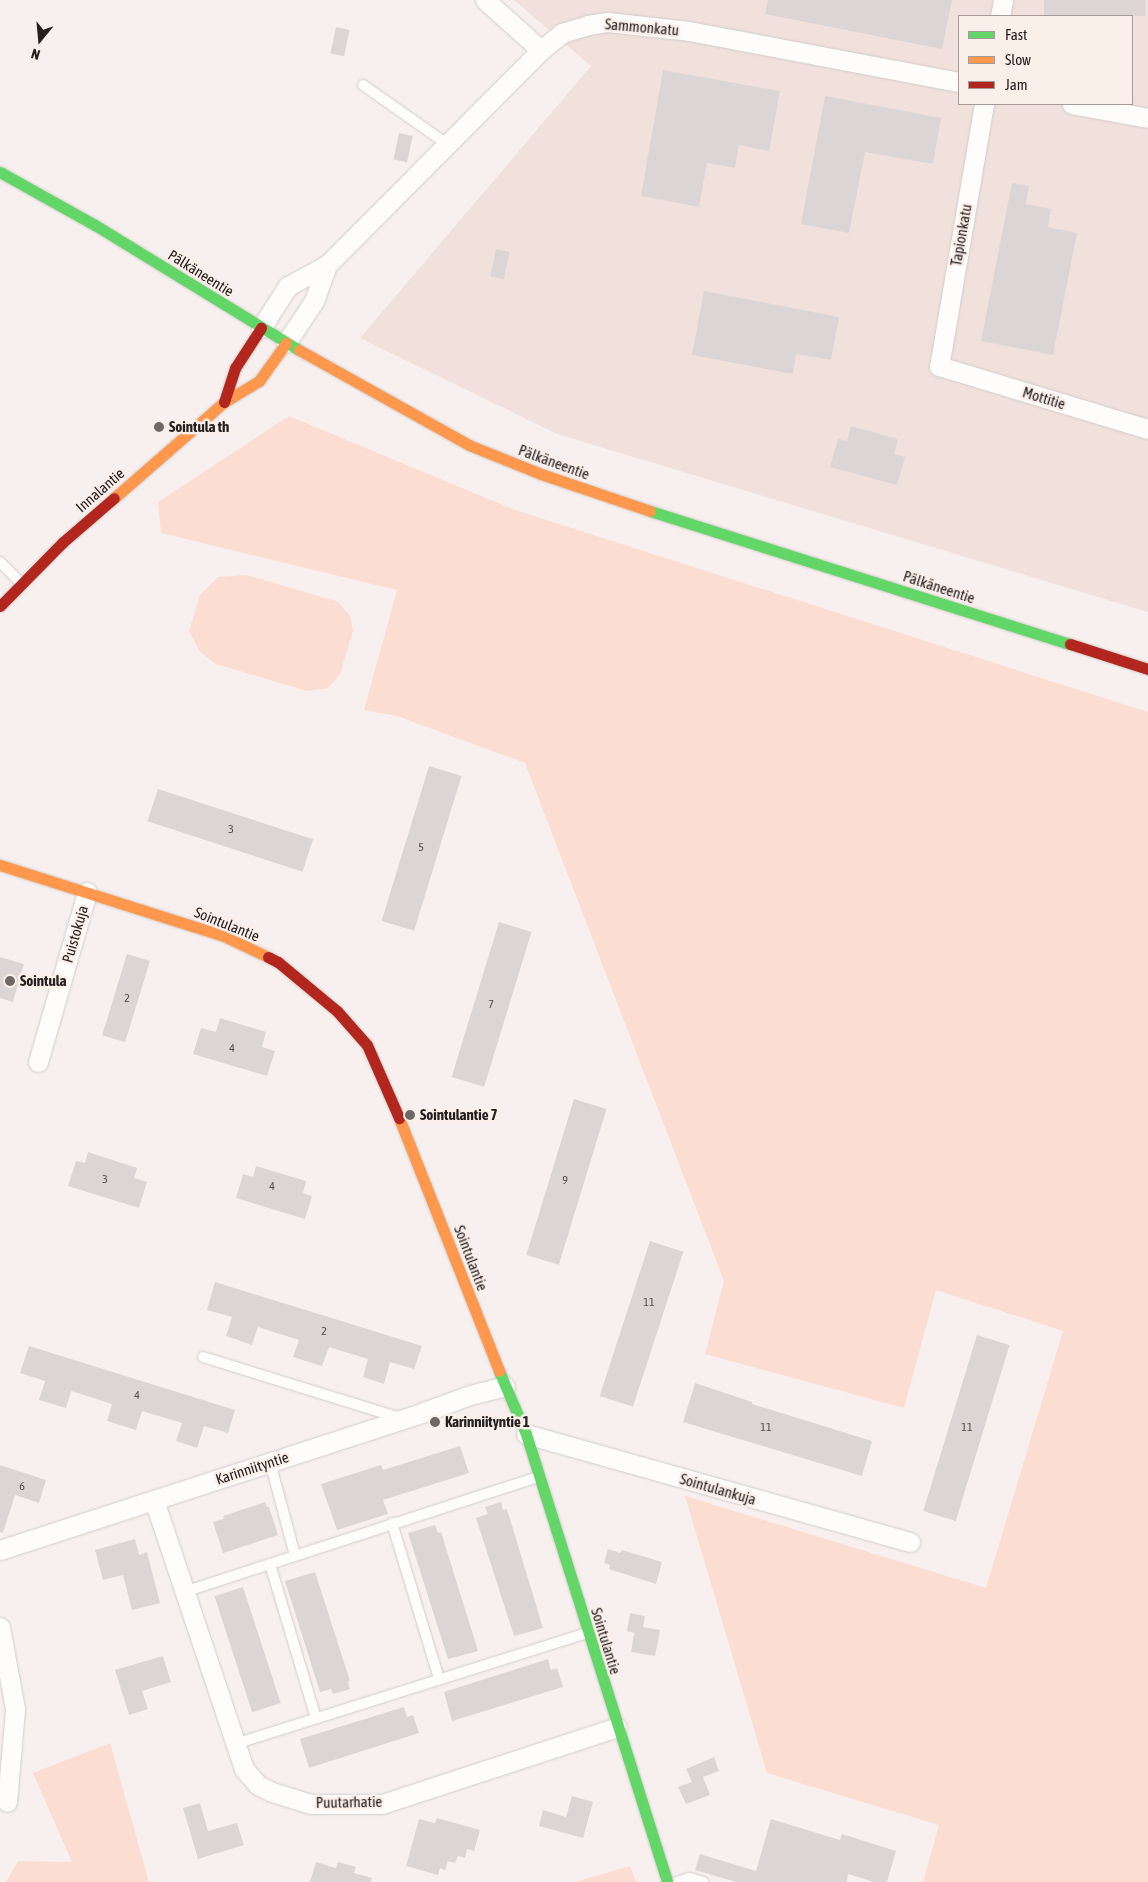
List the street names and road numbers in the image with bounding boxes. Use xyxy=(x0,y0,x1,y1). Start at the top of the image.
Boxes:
street label: Sammonkatu xyxy=(604,15,680,39)
street label: Tapionkatu xyxy=(947,203,975,267)
street label: Pälkäneentie xyxy=(165,246,237,300)
street label: Mottitie xyxy=(1020,383,1068,413)
street label: Pälkäneentie xyxy=(516,441,592,483)
street label: Innalantie xyxy=(72,464,128,516)
street label: Pälkäneentie xyxy=(901,567,977,607)
street label: Puistokuja xyxy=(58,903,92,965)
street label: Sointulantie xyxy=(192,903,262,945)
street label: Sointulantie xyxy=(450,1223,492,1293)
street label: Karinniityntie xyxy=(213,1448,291,1488)
street label: Sointulankuja xyxy=(678,1470,758,1508)
street label: Sointulantie xyxy=(587,1606,625,1676)
street label: Puutarhatie xyxy=(316,1792,382,1812)

